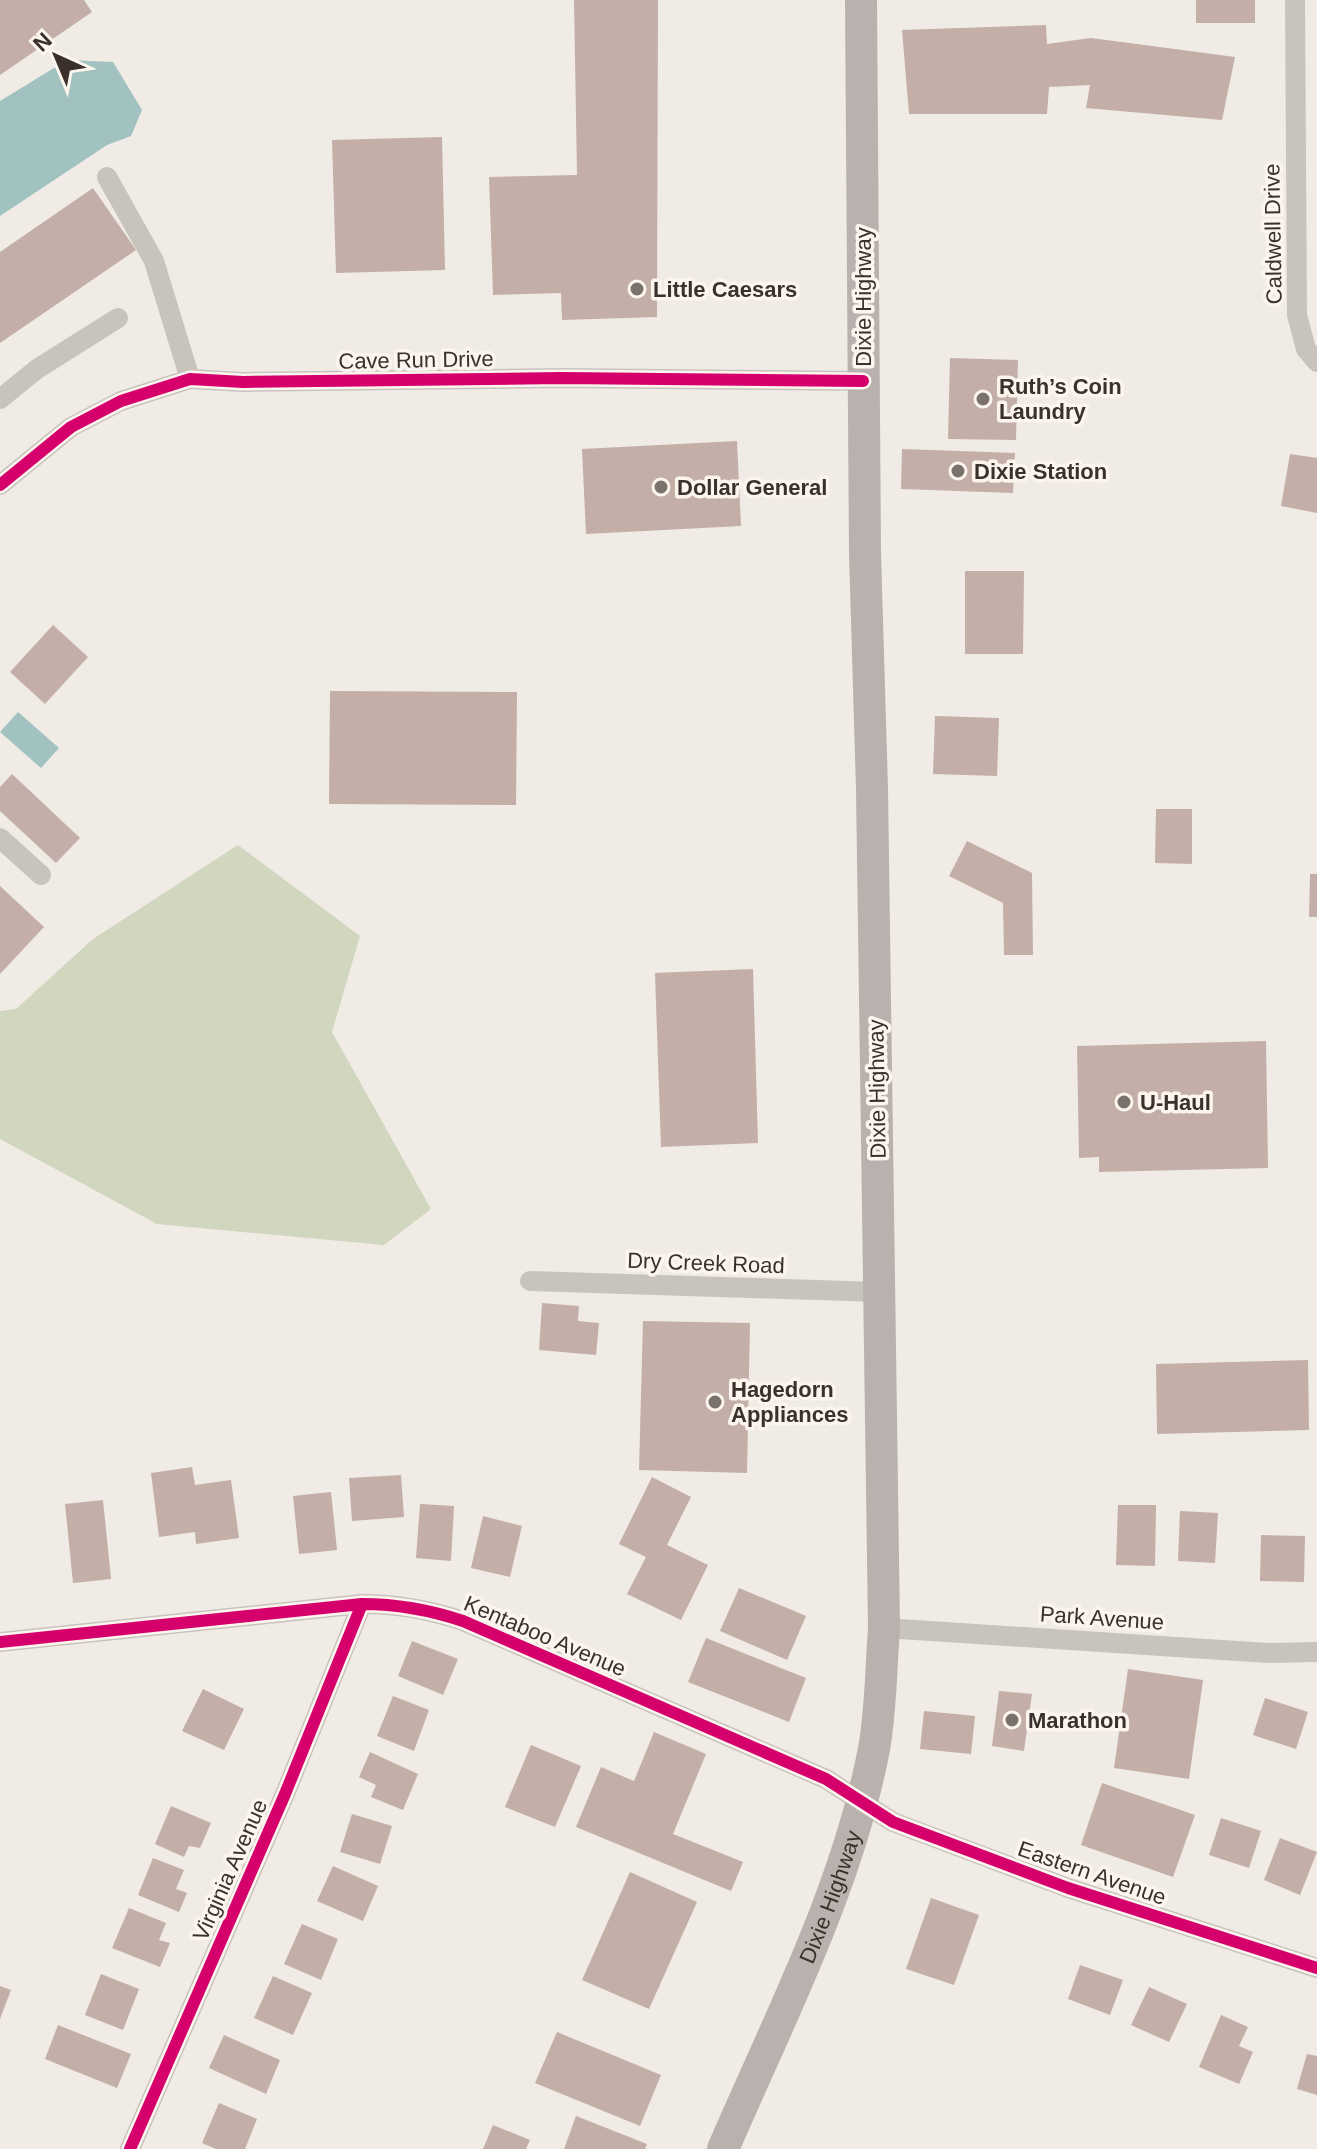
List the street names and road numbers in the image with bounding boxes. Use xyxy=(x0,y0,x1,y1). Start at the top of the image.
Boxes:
street label: Caldwell Drive xyxy=(1259,163,1287,305)
street label: Dixie Highway xyxy=(851,227,876,367)
street label: Cave Run Drive xyxy=(338,346,494,374)
street label: Dixie Highway xyxy=(863,1019,891,1159)
street label: Dry Creek Road xyxy=(627,1248,785,1278)
street label: Kentaboo Avenue xyxy=(460,1591,630,1681)
street label: Park Avenue xyxy=(1039,1601,1165,1635)
street label: Virginia Avenue xyxy=(188,1795,272,1945)
street label: Dixie Highway xyxy=(794,1828,865,1967)
street label: Eastern Avenue xyxy=(1015,1836,1169,1910)

